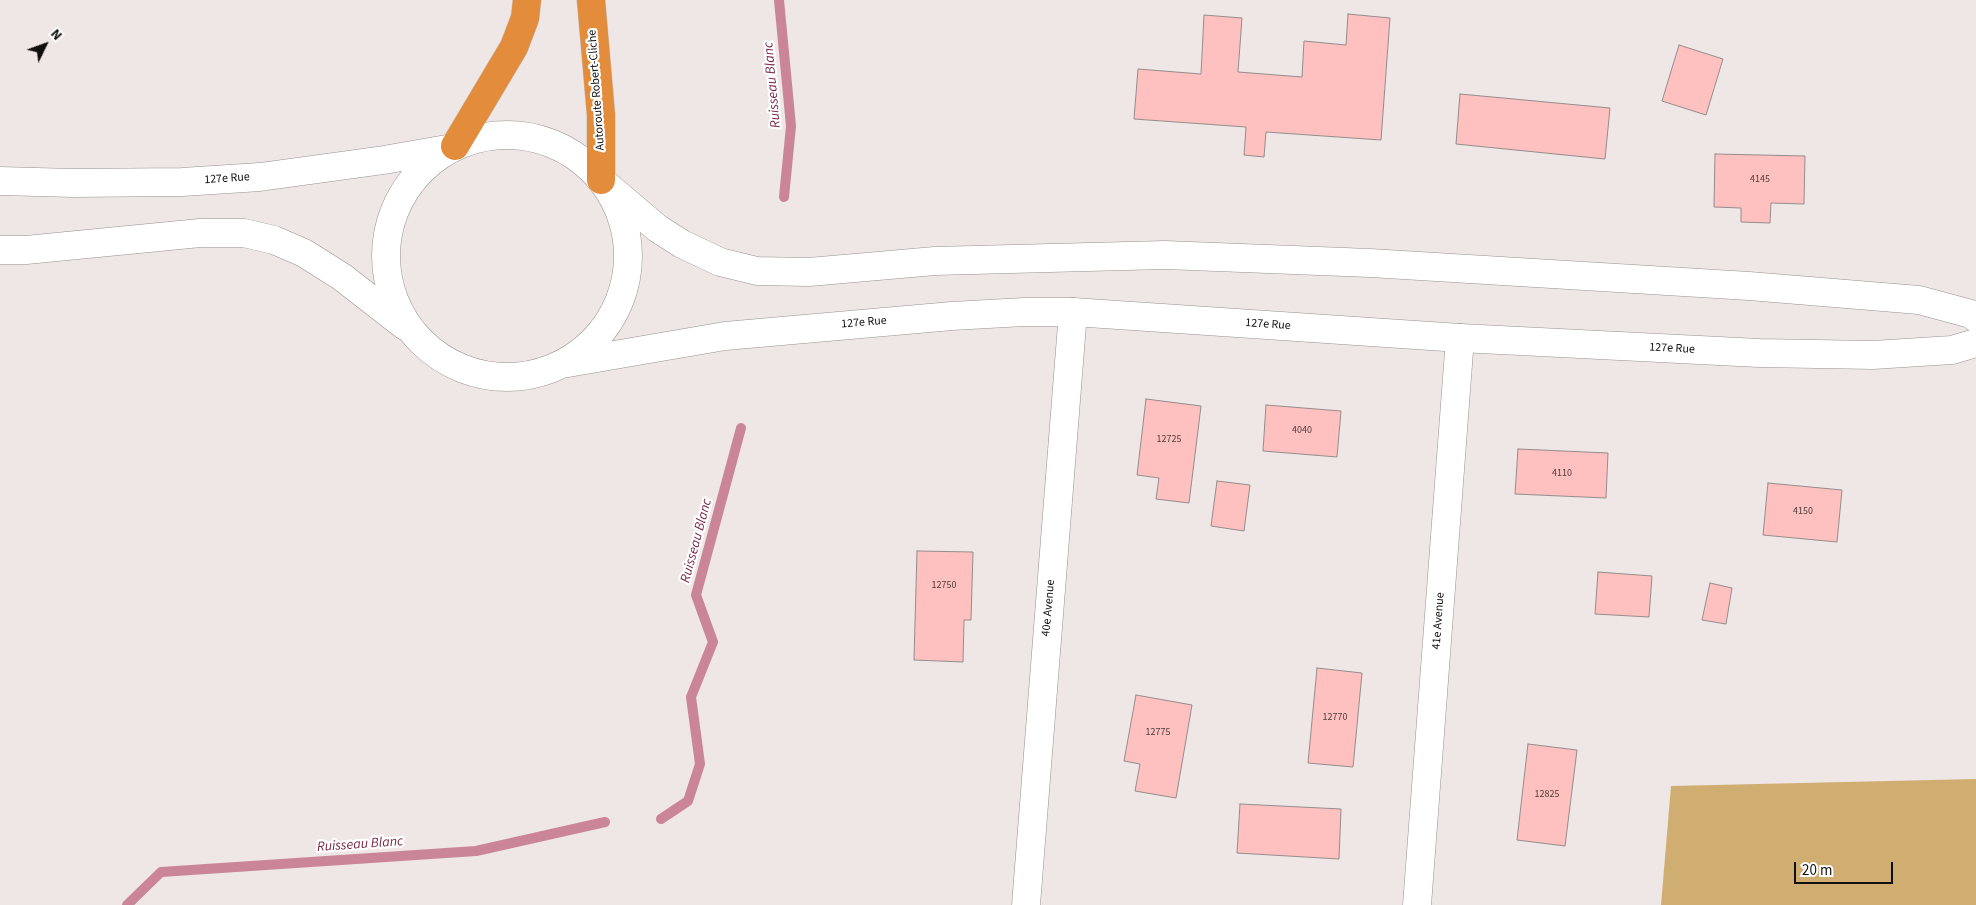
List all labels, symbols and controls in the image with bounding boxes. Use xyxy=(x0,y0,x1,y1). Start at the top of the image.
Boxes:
north arrow xyxy=(20,20,70,70)
text: N xyxy=(46,25,67,45)
street label: Autoroute Robert-Cliche xyxy=(586,29,608,151)
water label: Ruisseau Blanc xyxy=(761,41,785,129)
street label: 127e Rue xyxy=(204,170,250,188)
house number: 4145 xyxy=(1750,174,1770,186)
street label: 127e Rue xyxy=(841,314,887,332)
street label: 127e Rue xyxy=(1245,316,1291,334)
street label: 127e Rue xyxy=(1649,341,1695,357)
house number: 4040 xyxy=(1292,425,1312,437)
house number: 12725 xyxy=(1157,434,1181,446)
house number: 4110 xyxy=(1552,468,1572,480)
water label: Ruisseau Blanc xyxy=(678,497,716,585)
house number: 4150 xyxy=(1793,506,1813,518)
street label: 40e Avenue xyxy=(1039,579,1059,637)
house number: 12750 xyxy=(932,580,956,592)
street label: 41e Avenue xyxy=(1430,592,1448,650)
house number: 12770 xyxy=(1323,712,1347,724)
house number: 12775 xyxy=(1146,727,1170,739)
house number: 12825 xyxy=(1535,789,1559,801)
water label: Ruisseau Blanc xyxy=(316,834,404,856)
scale bar xyxy=(1796,852,1895,884)
text: 20 m xyxy=(1802,860,1832,881)

